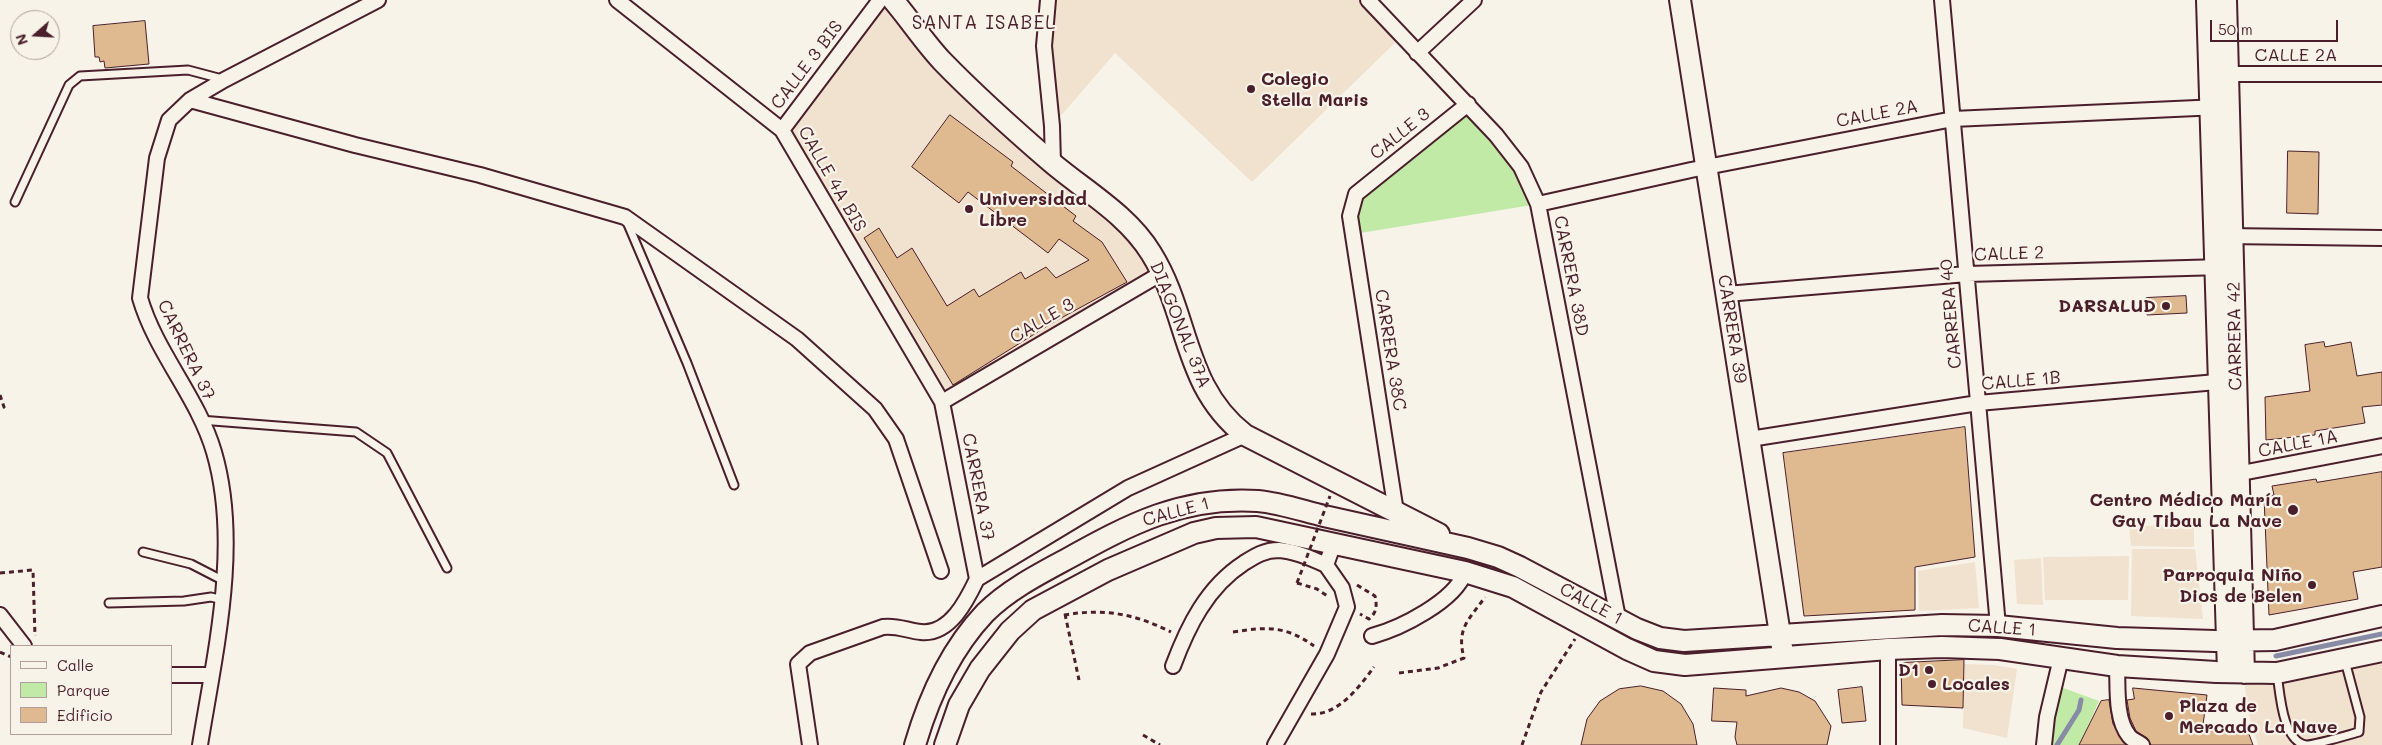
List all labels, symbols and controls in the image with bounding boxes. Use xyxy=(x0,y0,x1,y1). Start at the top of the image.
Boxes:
north arrow xyxy=(10,10,60,60)
scale bar xyxy=(2212,10,2340,42)
district label: SANTA ISABEL xyxy=(910,12,1058,34)
street label: CALLE 3 BIS xyxy=(767,16,847,114)
text: 50 m xyxy=(2218,19,2253,39)
text: N xyxy=(11,32,32,48)
street label: CALLE 2A xyxy=(2255,44,2337,66)
place label: Colegio Stella Maris xyxy=(1261,68,1368,110)
marker: Colegio Stella Maris xyxy=(1245,83,1257,95)
street label: CALLE 2A xyxy=(1834,95,1920,133)
street label: CALLE 3 xyxy=(1366,103,1434,165)
street label: CALLE 4A BIS xyxy=(793,122,871,236)
place label: Universidad Libre xyxy=(979,188,1087,230)
marker: Universidad Libre xyxy=(963,203,975,215)
street label: CARRERA 38D xyxy=(1549,214,1593,338)
street label: CALLE 2 xyxy=(1973,242,2045,266)
street label: CARRERA 40 xyxy=(1935,258,1967,370)
street label: DIAGONAL 37A xyxy=(1145,259,1215,391)
street label: CARRERA 39 xyxy=(1713,273,1751,385)
street label: CARRERA 42 xyxy=(2223,281,2247,391)
street label: CARRERA 38C xyxy=(1370,288,1410,412)
street label: CALLE 3 xyxy=(1006,293,1078,349)
place label: DARSALUD xyxy=(2058,295,2156,317)
street label: CARRERA 37 xyxy=(152,296,220,404)
marker: DARSALUD xyxy=(2160,300,2172,312)
street label: CALLE 1B xyxy=(1980,367,2062,395)
street label: CALLE 1A xyxy=(2256,426,2340,462)
street label: CARRERA 37 xyxy=(957,431,999,543)
place label: Centro Médico María Gay Tibau La Nave xyxy=(2090,489,2282,532)
street label: CALLE 1 xyxy=(1140,493,1212,531)
marker: Centro Médico María Gay Tibau La Nave xyxy=(2286,503,2300,517)
place label: Parroquia Niño Dios de Belen xyxy=(2162,564,2302,606)
street label: CALLE 1 xyxy=(1556,578,1626,630)
marker: Parroquia Niño Dios de Belen xyxy=(2306,579,2318,591)
street label: CALLE 1 xyxy=(1967,615,2037,641)
legend xyxy=(10,645,172,735)
text: Calle xyxy=(57,655,94,675)
place label: D1 xyxy=(1898,659,1919,681)
marker: D1 xyxy=(1923,664,1935,676)
place label: Locales xyxy=(1942,673,2010,695)
marker: Locales xyxy=(1926,678,1938,690)
text: Parque xyxy=(57,680,110,700)
place label: Plaza de Mercado La Nave xyxy=(2179,695,2337,738)
text: Edificio xyxy=(57,705,112,725)
marker: Plaza de Mercado La Nave xyxy=(2163,710,2175,722)

